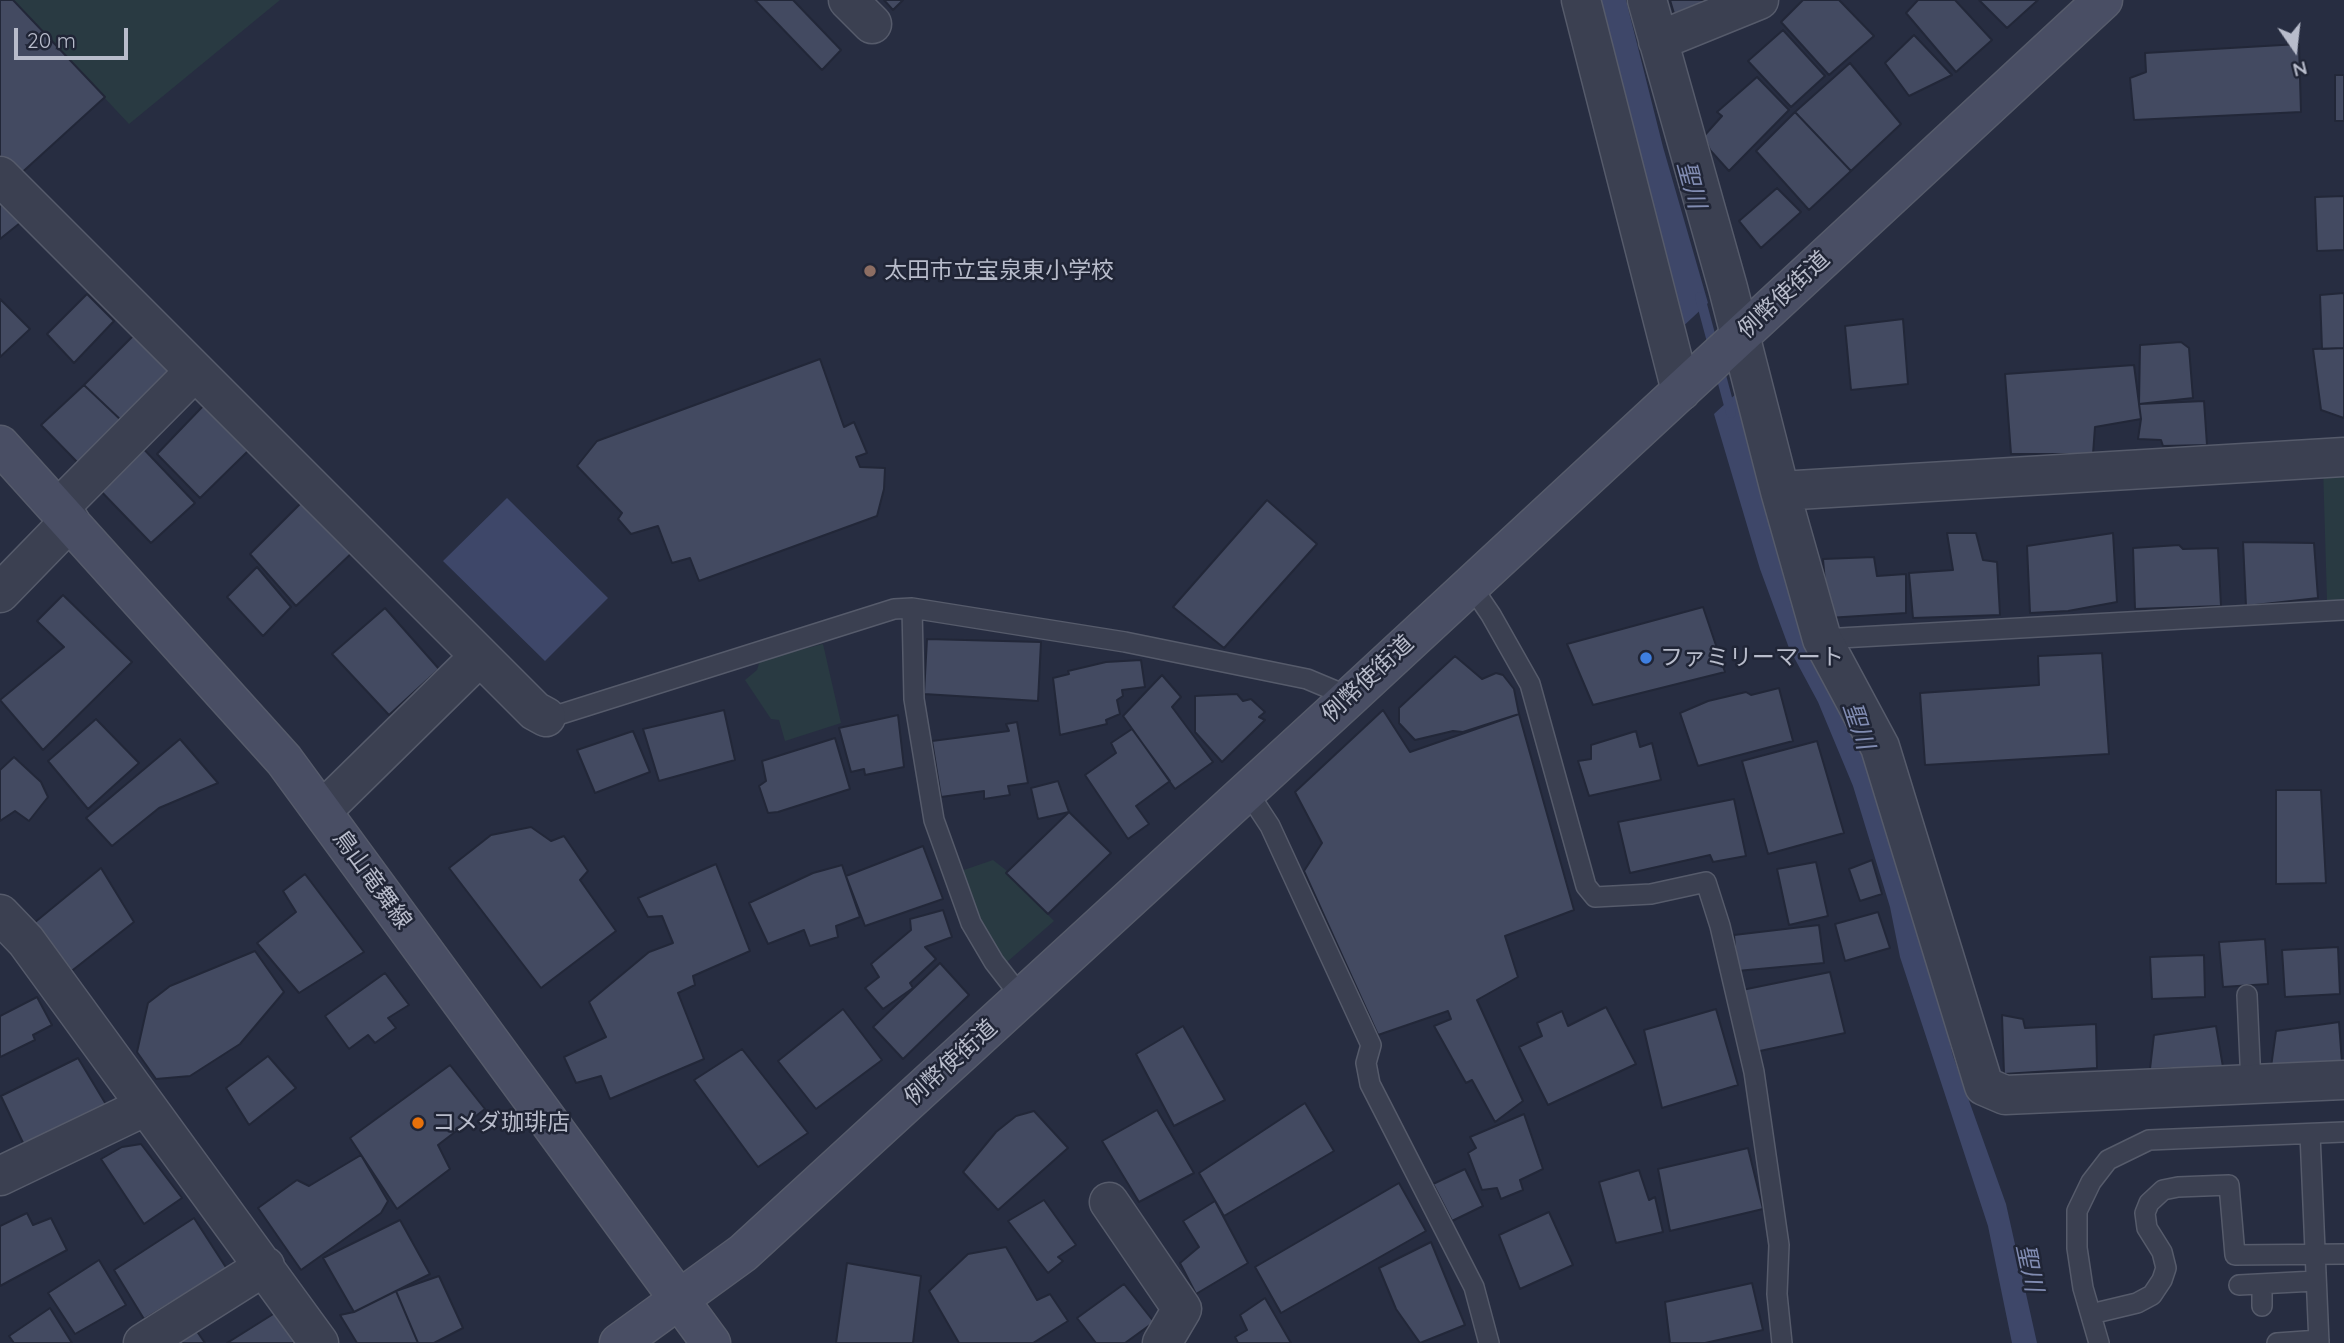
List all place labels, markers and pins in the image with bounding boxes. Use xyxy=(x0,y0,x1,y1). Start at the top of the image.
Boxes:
place label: 太田市立宝泉東小学校 xyxy=(884,257,1114,285)
marker: 太田市立宝泉東小学校 xyxy=(862,263,878,279)
place label: ファミリーマート xyxy=(1660,644,1844,672)
marker: ファミリーマート xyxy=(1638,650,1654,666)
place label: コメダ珈琲店 xyxy=(432,1109,570,1137)
marker: コメダ珈琲店 xyxy=(410,1115,426,1131)

